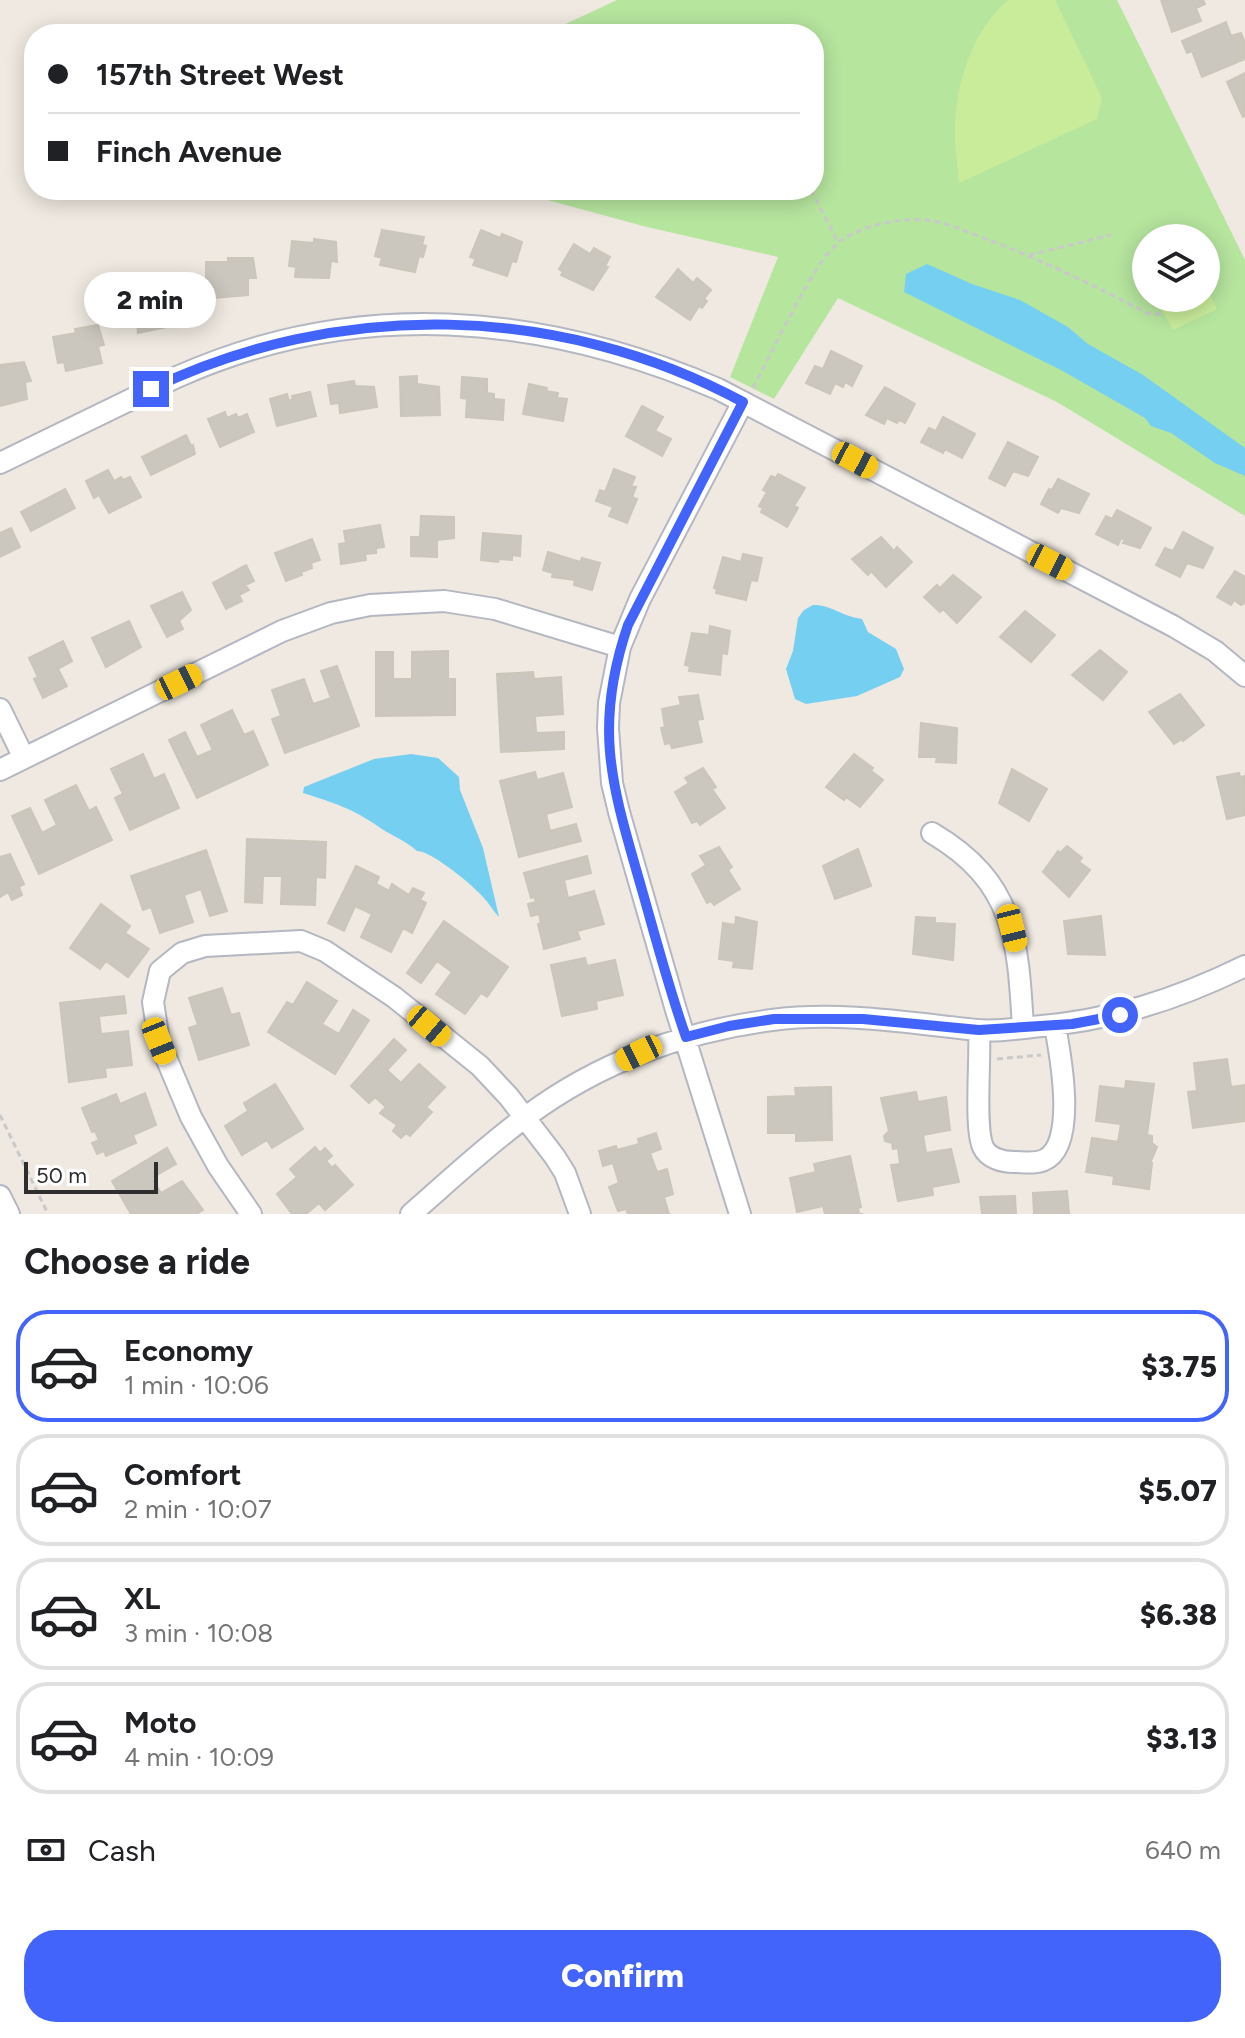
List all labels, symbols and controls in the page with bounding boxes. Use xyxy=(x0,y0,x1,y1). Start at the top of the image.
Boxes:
text: 157th Street West xyxy=(96,56,344,93)
text: Finch Avenue xyxy=(96,133,282,170)
map controls xyxy=(1132,224,1220,312)
button: layers xyxy=(1132,224,1220,312)
callout: 2 min xyxy=(85,273,217,329)
text: 2 min xyxy=(117,284,183,316)
route end xyxy=(133,371,169,407)
car xyxy=(828,438,882,482)
car xyxy=(1023,540,1077,584)
car xyxy=(152,661,206,703)
car xyxy=(995,902,1029,954)
route start xyxy=(1102,997,1138,1033)
car xyxy=(403,1001,455,1051)
car xyxy=(139,1014,179,1068)
car xyxy=(612,1032,666,1074)
scale bar xyxy=(24,1158,158,1194)
text: 50 m xyxy=(36,1162,87,1189)
text: Choose a ride xyxy=(24,1240,250,1283)
icon: car xyxy=(28,1330,100,1402)
text: Economy xyxy=(124,1332,253,1369)
text: $3.75 xyxy=(1141,1348,1217,1385)
text: 1 min · 10:06 xyxy=(124,1369,269,1401)
icon: car xyxy=(28,1454,100,1526)
text: Comfort xyxy=(124,1456,242,1493)
text: $5.07 xyxy=(1138,1472,1217,1509)
text: 2 min · 10:07 xyxy=(124,1493,272,1525)
icon: car xyxy=(28,1578,100,1650)
text: XL xyxy=(124,1580,160,1617)
text: $6.38 xyxy=(1140,1596,1217,1633)
text: 3 min · 10:08 xyxy=(124,1617,273,1649)
icon: car xyxy=(28,1702,100,1774)
text: Moto xyxy=(124,1704,196,1741)
text: $3.13 xyxy=(1146,1720,1217,1757)
text: 4 min · 10:09 xyxy=(124,1741,274,1773)
icon: cash xyxy=(24,1828,68,1872)
text: Cash xyxy=(88,1832,156,1869)
text: 640 m xyxy=(1145,1834,1221,1866)
button: Confirm xyxy=(24,1930,1221,2022)

